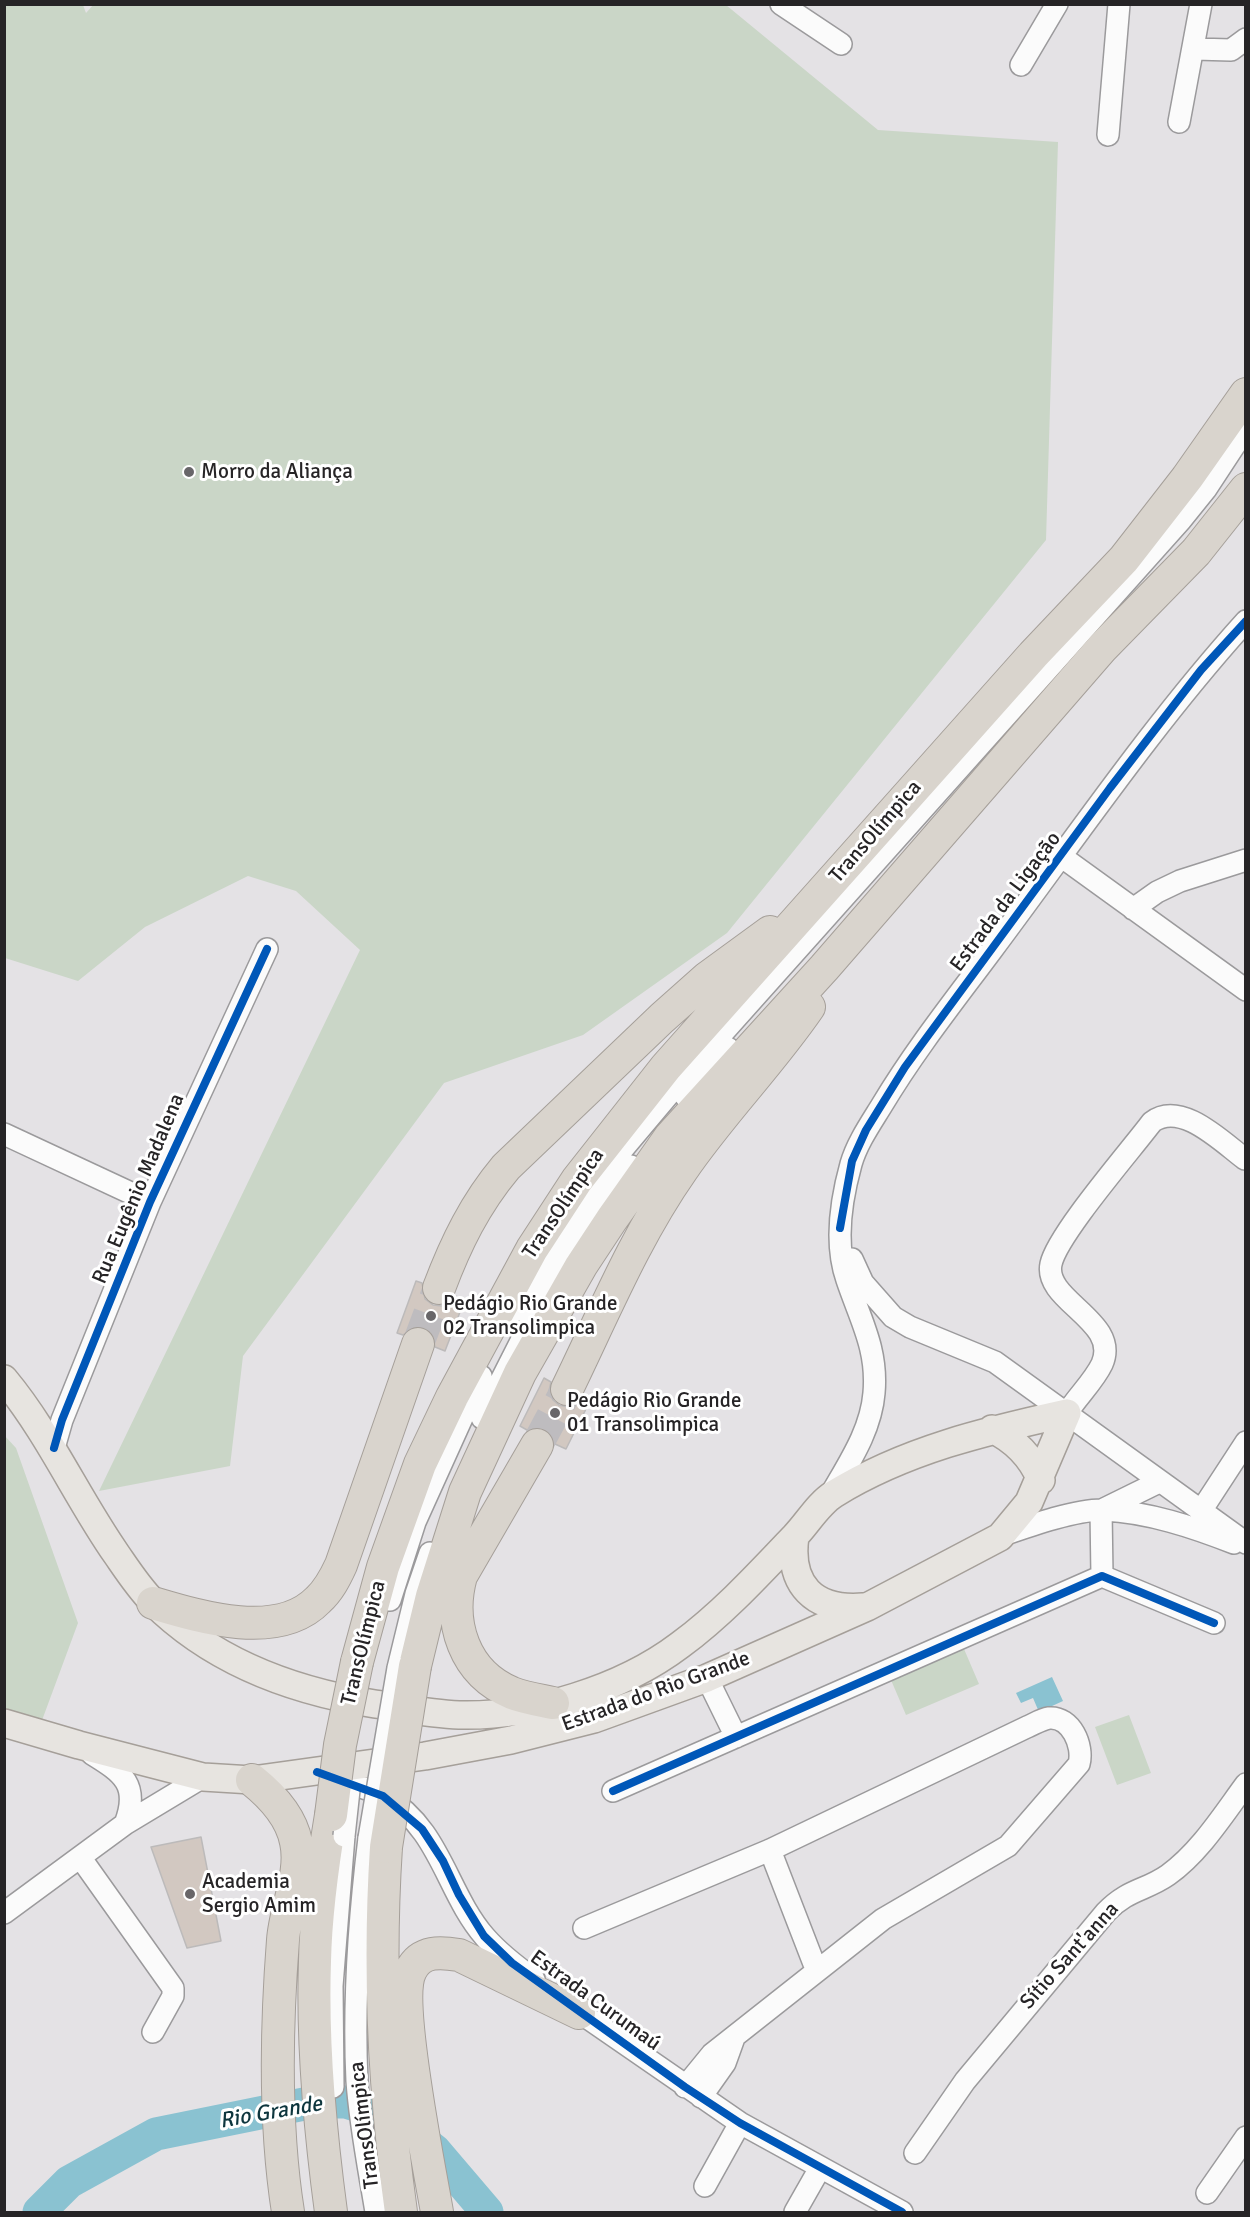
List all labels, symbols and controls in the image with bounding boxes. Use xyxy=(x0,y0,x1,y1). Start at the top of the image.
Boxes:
place label: Morro da Aliança xyxy=(201,459,353,485)
marker: Morro da Aliança xyxy=(182,465,196,479)
street label: TransOlímpica xyxy=(825,775,927,889)
street label: Estrada da Ligação xyxy=(945,827,1067,977)
street label: Rua Eugênio Madalena xyxy=(88,1090,190,1288)
street label: TransOlímpica xyxy=(518,1144,610,1264)
place label: Pedágio Rio Grande 02 Transolimpica xyxy=(443,1291,617,1341)
marker: Pedágio Rio Grande 02 Transolimpica xyxy=(424,1309,438,1323)
place label: Pedágio Rio Grande 01 Transolimpica xyxy=(567,1388,741,1438)
marker: Pedágio Rio Grande 01 Transolimpica xyxy=(548,1406,562,1420)
street label: TransOlímpica xyxy=(336,1578,392,1708)
street label: Estrada do Rio Grande xyxy=(559,1646,753,1738)
place label: Academia Sergio Amim xyxy=(202,1869,316,1919)
marker: Academia Sergio Amim xyxy=(183,1887,197,1901)
street label: Sítio Sant'anna xyxy=(1015,1897,1125,2015)
street label: Estrada Curumaú xyxy=(525,1945,665,2057)
street label: TransOlímpica xyxy=(345,2060,385,2190)
water label: Rio Grande xyxy=(218,2091,324,2135)

